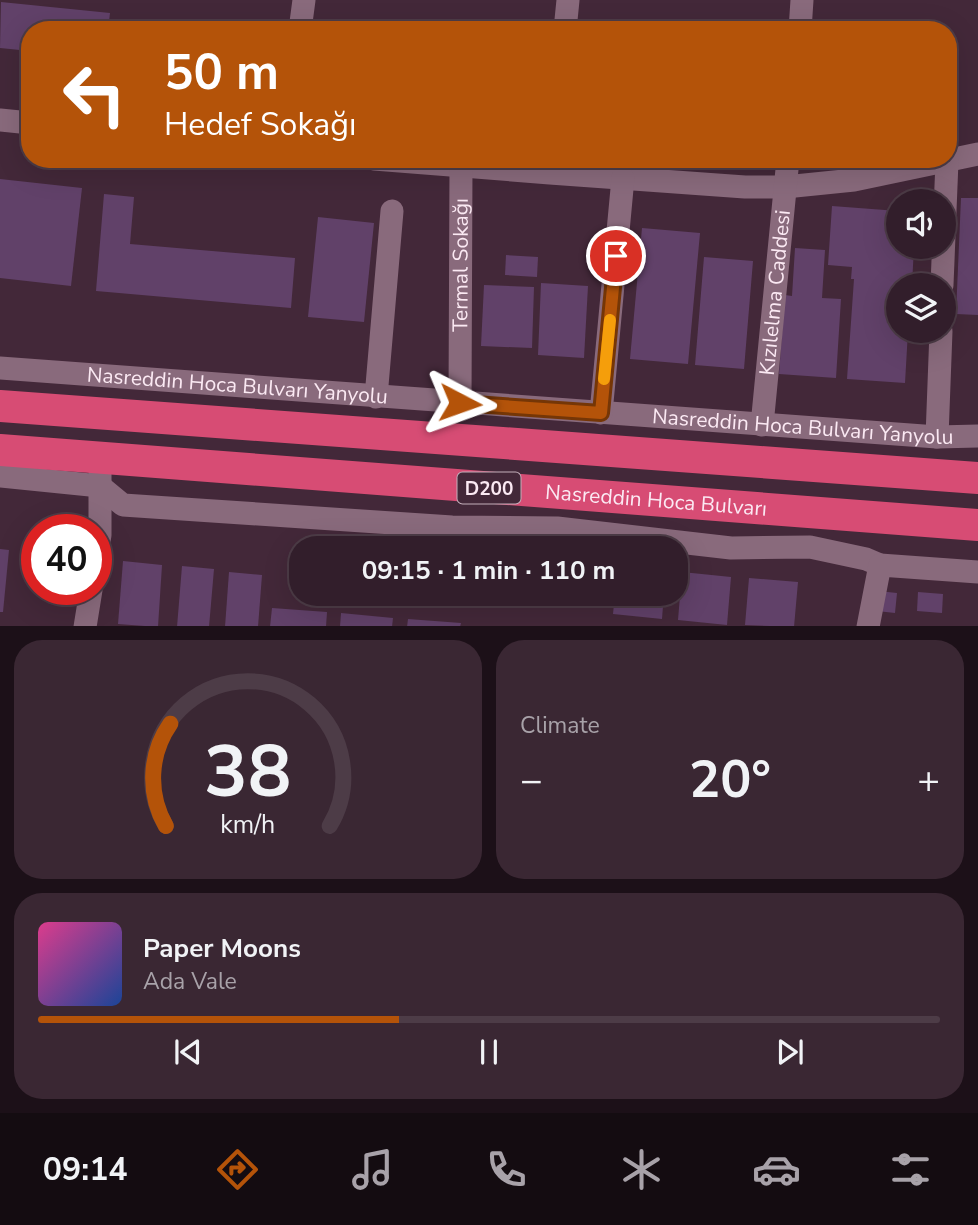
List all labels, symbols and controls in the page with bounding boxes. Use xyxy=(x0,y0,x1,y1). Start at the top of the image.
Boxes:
text: 50 m xyxy=(164,39,279,106)
icon: left xyxy=(49,49,140,140)
text: Hedef Sokağı xyxy=(164,103,356,146)
map controls xyxy=(886,189,956,343)
button: sound xyxy=(886,189,956,259)
street label: Termal Sokağı xyxy=(446,198,475,332)
street label: Kızılelma Caddesi xyxy=(753,209,797,377)
pin xyxy=(586,226,646,286)
icon: arrive xyxy=(597,237,635,275)
button: layers xyxy=(886,273,956,343)
street label: Nasreddin Hoca Bulvarı Yanyolu xyxy=(86,360,389,411)
position arrow xyxy=(423,366,497,440)
street label: Nasreddin Hoca Bulvarı Yanyolu xyxy=(651,402,954,451)
road number: D200 xyxy=(458,472,520,503)
street label: Nasreddin Hoca Bulvarı xyxy=(544,478,768,523)
speed limit sign: 40 xyxy=(21,514,112,605)
text: 09:15 · 1 min · 110 m xyxy=(362,553,615,588)
text: Climate xyxy=(520,710,600,741)
text: 38 xyxy=(204,722,292,822)
text: 20° xyxy=(689,744,771,815)
text: − xyxy=(520,755,543,806)
text: + xyxy=(917,755,940,806)
text: km/h xyxy=(220,807,276,841)
text: Paper Moons xyxy=(143,931,301,966)
text: Ada Vale xyxy=(143,966,237,997)
icon: previous xyxy=(169,1033,207,1071)
icon: pause xyxy=(470,1033,508,1071)
icon: next xyxy=(771,1033,809,1071)
icon: directions xyxy=(213,1145,262,1194)
icon: music xyxy=(348,1145,397,1194)
icon: phone xyxy=(482,1145,531,1194)
icon: climate xyxy=(617,1145,666,1194)
icon: car xyxy=(752,1145,801,1194)
icon: filters xyxy=(886,1145,935,1194)
text: 09:14 xyxy=(43,1148,128,1191)

